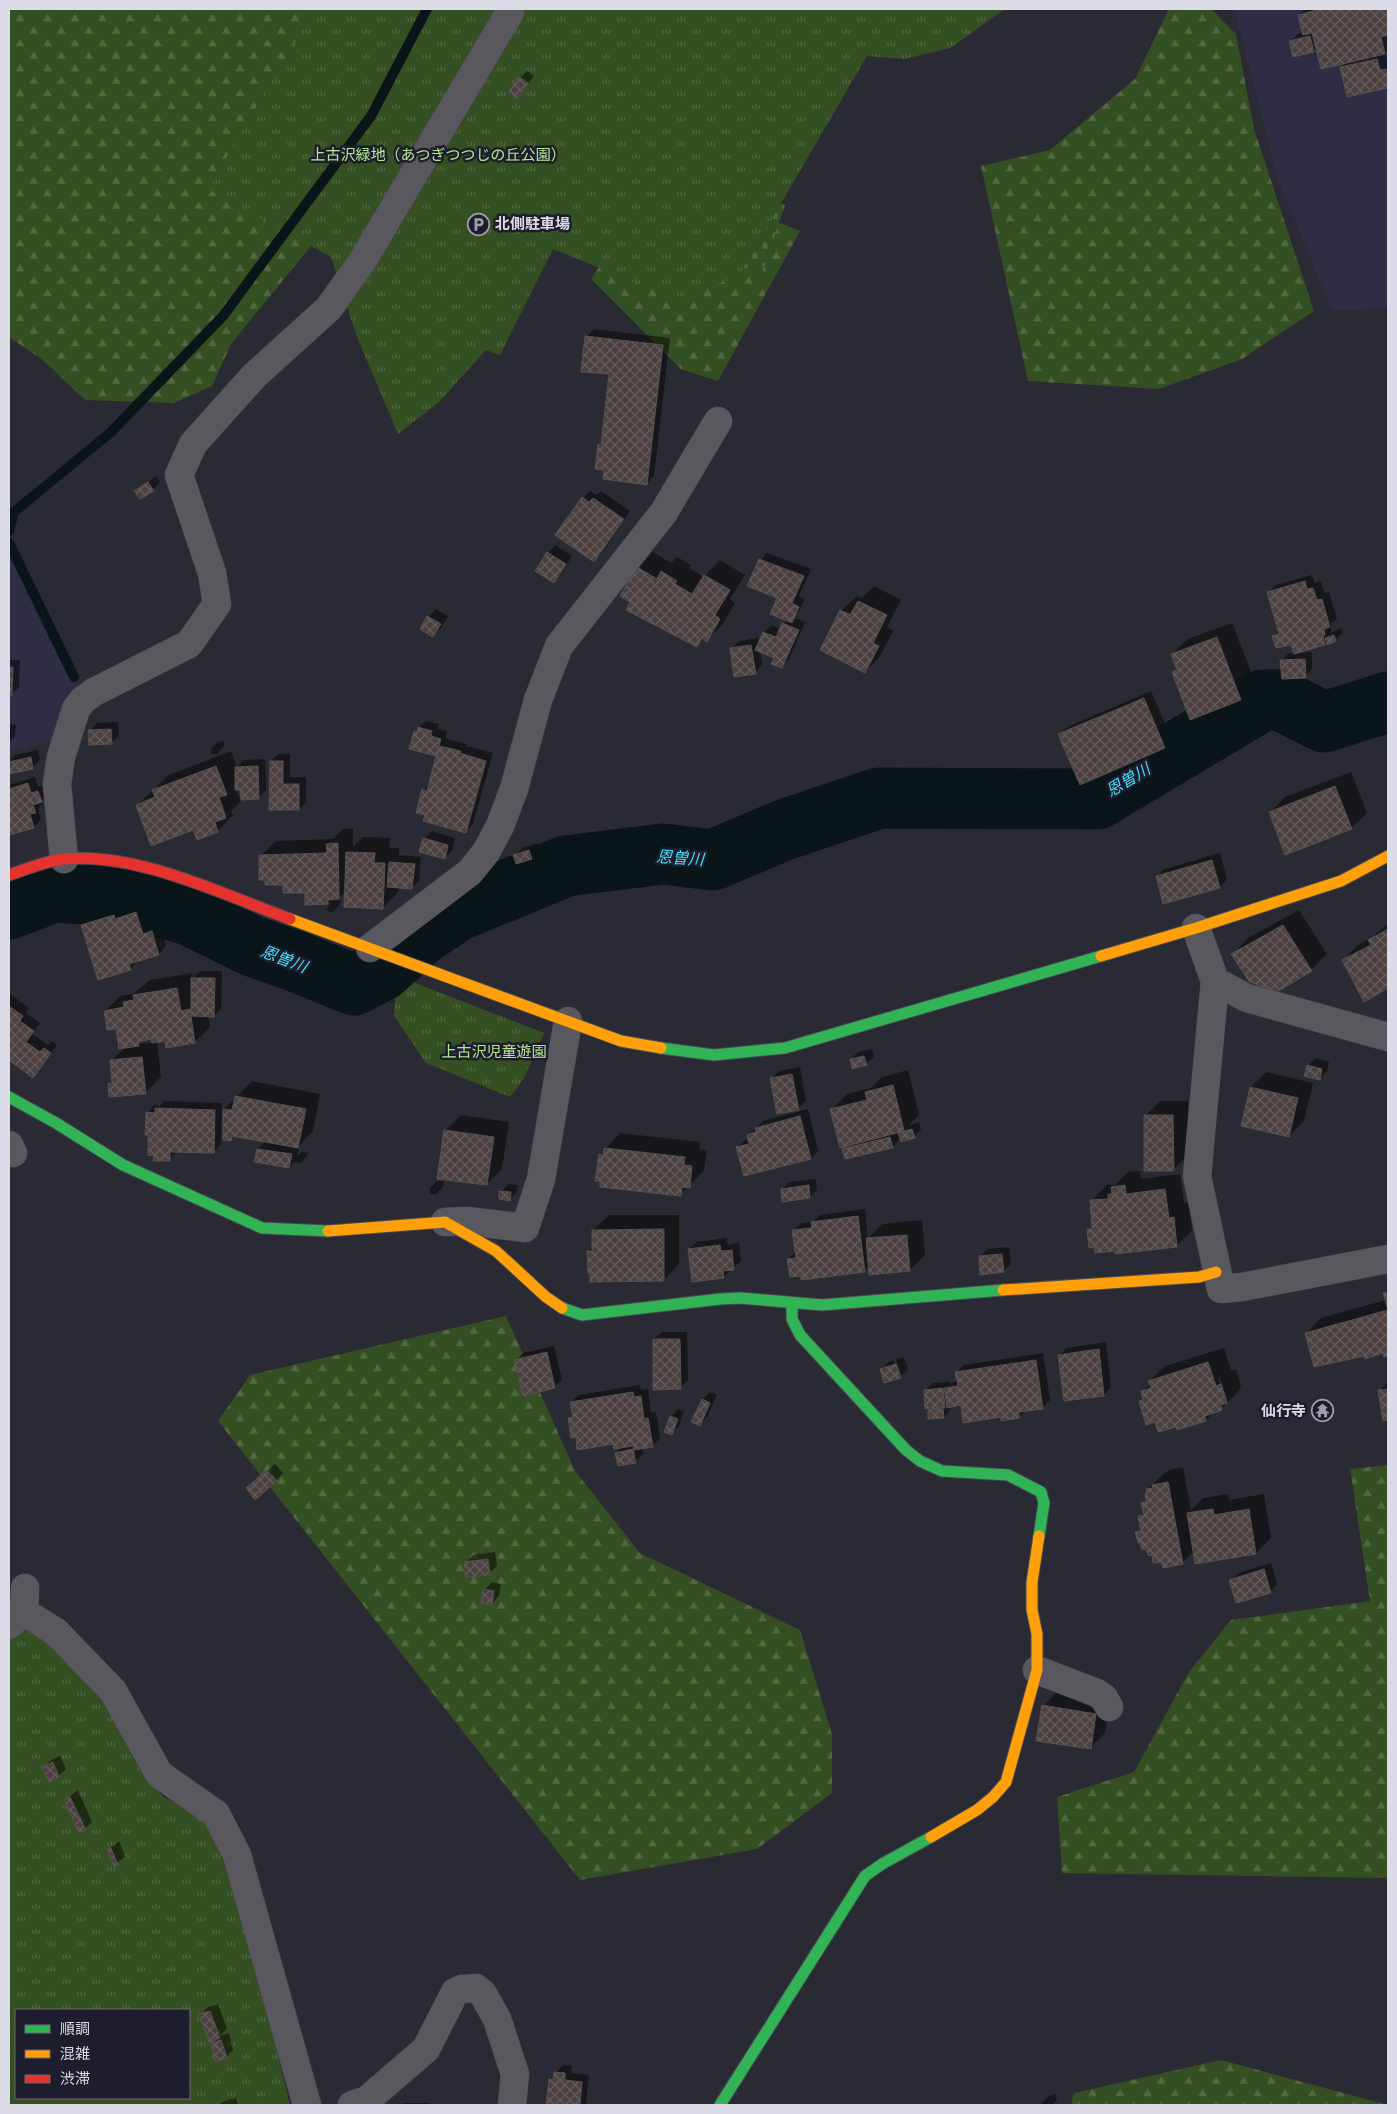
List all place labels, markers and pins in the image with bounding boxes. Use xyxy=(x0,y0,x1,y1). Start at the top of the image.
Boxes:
parking icon: 北側駐車場 xyxy=(467,212,491,236)
place label: 北側駐車場 xyxy=(495,215,570,233)
temple icon: 仙行寺 xyxy=(1310,1399,1334,1423)
place label: 仙行寺 xyxy=(1261,1402,1306,1420)

